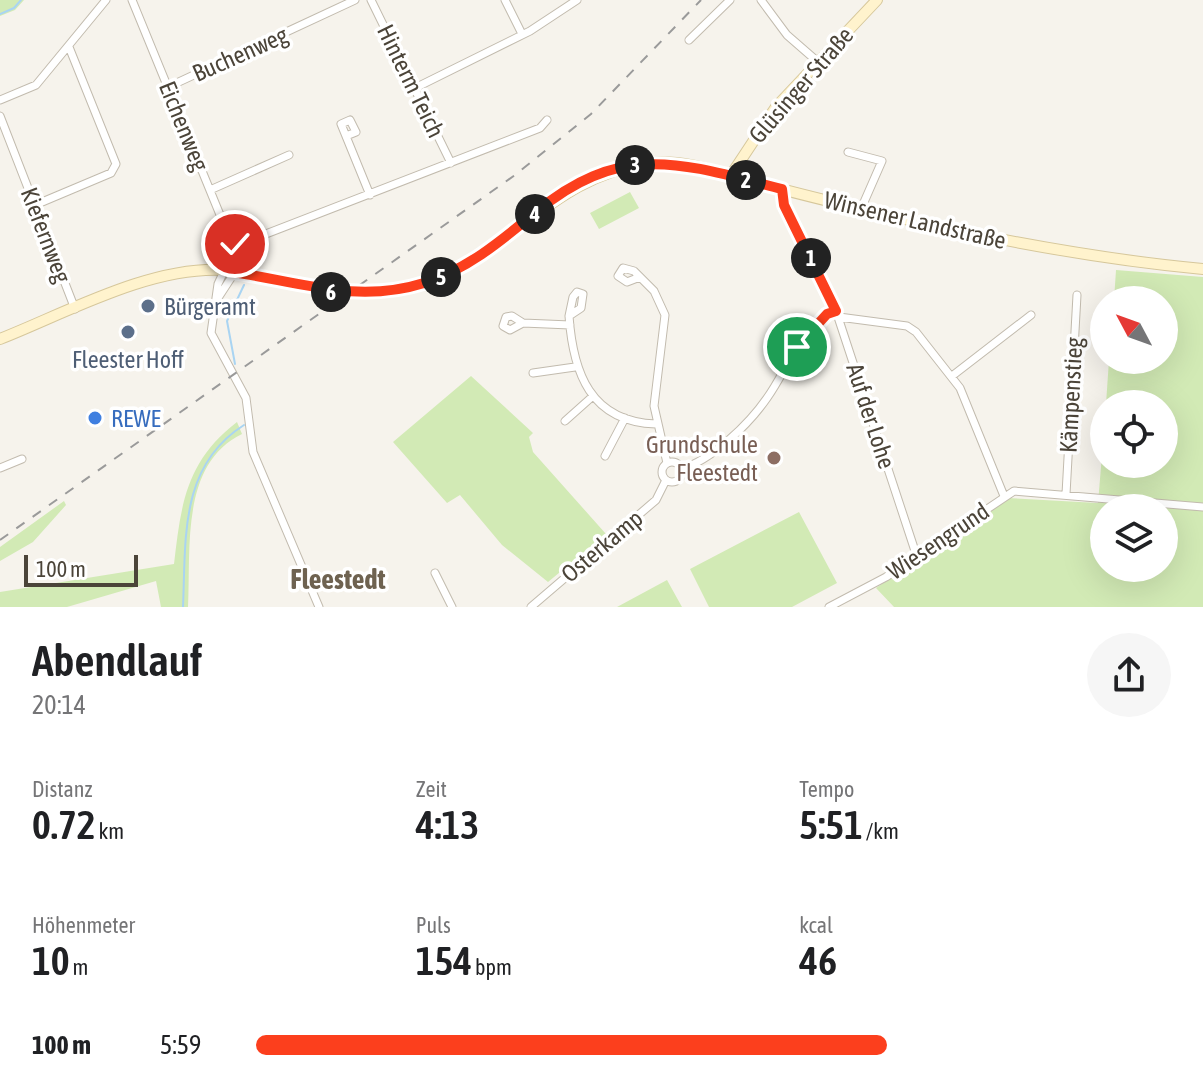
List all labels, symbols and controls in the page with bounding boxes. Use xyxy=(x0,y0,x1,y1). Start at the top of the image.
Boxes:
street label: Hinterm Teich xyxy=(372,20,450,142)
street label: Buchenweg xyxy=(188,21,292,87)
street label: Glüsinger Straße xyxy=(743,22,859,148)
street label: Eichenweg xyxy=(154,77,214,175)
pin: 3 xyxy=(615,145,655,185)
text: 3 xyxy=(630,152,640,178)
pin: 2 xyxy=(726,160,766,200)
text: 2 xyxy=(741,167,751,193)
street label: Kiefernweg xyxy=(16,184,77,287)
street label: Winsener Landstraße xyxy=(822,186,1008,254)
pin: 4 xyxy=(515,194,555,234)
text: 4 xyxy=(530,201,540,227)
pin xyxy=(201,210,269,278)
icon: check xyxy=(213,222,257,266)
pin: 1 xyxy=(791,238,831,278)
text: 1 xyxy=(806,245,816,271)
pin: 5 xyxy=(421,257,461,297)
text: 5 xyxy=(436,264,446,290)
pin: 6 xyxy=(311,272,351,312)
text: 6 xyxy=(326,279,336,305)
north arrow xyxy=(1090,286,1178,374)
map controls xyxy=(1090,286,1178,582)
place label: Bürgeramt xyxy=(164,293,256,320)
marker: Bürgeramt xyxy=(139,297,157,315)
pin xyxy=(763,313,831,381)
marker: Fleester Hoff xyxy=(119,323,137,341)
icon: arrive xyxy=(775,325,819,369)
street label: Kämpenstieg xyxy=(1054,336,1088,454)
place label: Fleester Hoff xyxy=(72,346,184,373)
street label: Auf der Lohe xyxy=(841,360,901,472)
button: locate xyxy=(1090,390,1178,478)
place label: REWE xyxy=(111,405,161,432)
marker: REWE xyxy=(86,409,104,427)
place label: Grundschule Fleestedt xyxy=(646,431,758,486)
marker: Grundschule Fleestedt xyxy=(765,449,783,467)
button: layers xyxy=(1090,494,1178,582)
street label: Wiesengrund xyxy=(882,497,994,585)
street label: Osterkamp xyxy=(556,504,648,588)
scale bar xyxy=(24,551,138,587)
text: 100 m xyxy=(36,556,86,582)
district label: Fleestedt xyxy=(290,563,386,595)
button: share xyxy=(1087,633,1171,717)
text: Abendlauf xyxy=(32,635,202,685)
text: 20:14 xyxy=(32,690,86,720)
text: Distanz xyxy=(32,776,92,802)
text: Zeit xyxy=(416,776,447,802)
text: Tempo xyxy=(799,776,854,802)
text: 0.72 xyxy=(32,802,96,847)
text: 4:13 xyxy=(416,802,479,847)
text: 5:51 xyxy=(799,802,863,847)
text: km xyxy=(96,818,124,844)
text: /km xyxy=(863,818,899,844)
text: Höhenmeter xyxy=(32,912,135,938)
text: Puls xyxy=(416,912,451,938)
text: kcal xyxy=(799,912,833,938)
text: 10 xyxy=(32,938,70,983)
text: 154 xyxy=(416,938,472,983)
text: 46 xyxy=(799,938,837,983)
text: m xyxy=(70,954,88,980)
text: bpm xyxy=(472,954,512,980)
text: 100 m xyxy=(32,1030,91,1060)
text: 5:59 xyxy=(160,1030,201,1060)

